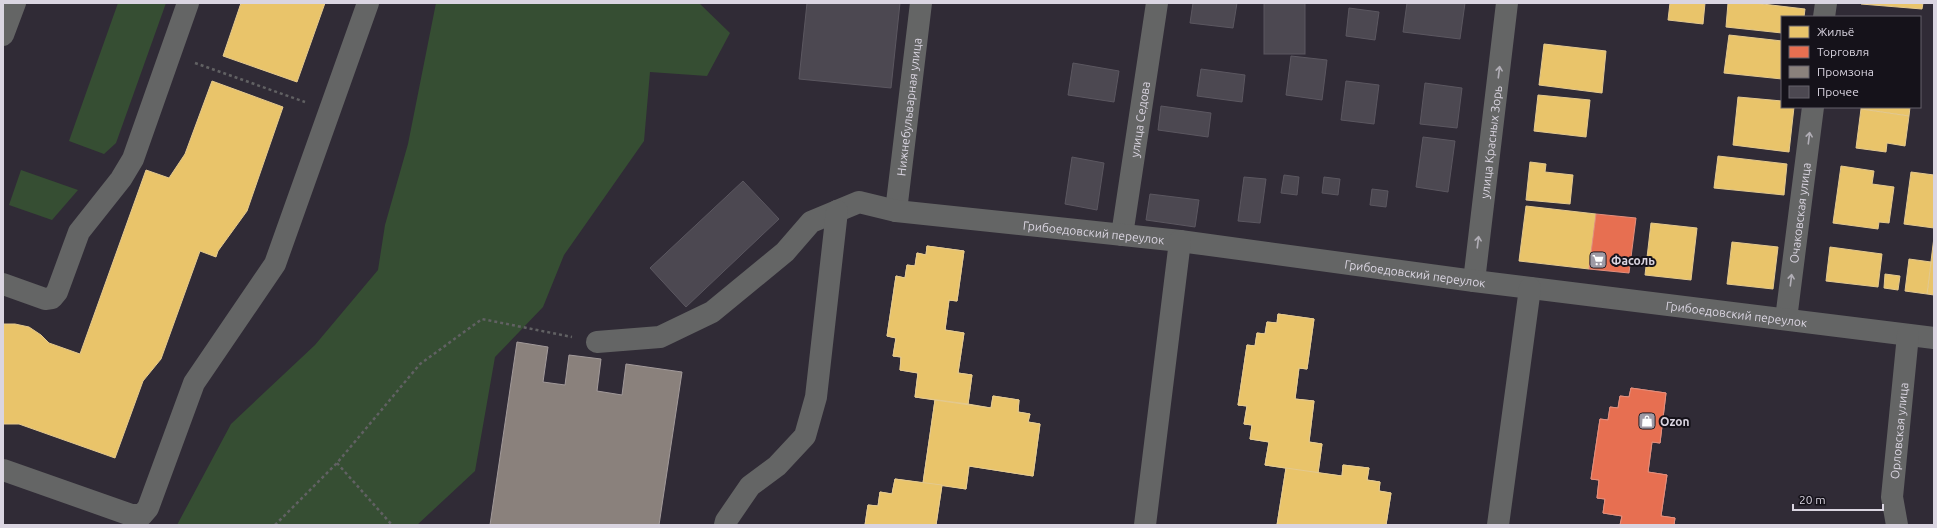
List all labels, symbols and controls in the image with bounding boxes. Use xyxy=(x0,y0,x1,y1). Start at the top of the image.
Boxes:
legend xyxy=(1781,16,1921,108)
text: Жильё xyxy=(1817,25,1854,38)
street label: Нижнебульварная улица xyxy=(894,37,923,177)
text: Торговля xyxy=(1817,45,1869,58)
text: Промзона xyxy=(1817,65,1874,78)
one-way arrow xyxy=(1495,66,1503,79)
street label: улица Седова xyxy=(1127,81,1152,158)
street label: улица Красных Зорь xyxy=(1477,85,1504,199)
text: Прочее xyxy=(1817,85,1859,98)
one-way arrow xyxy=(1805,131,1813,144)
street label: Очаковская улица xyxy=(1787,162,1812,264)
street label: Грибоедовский переулок xyxy=(1022,218,1165,246)
one-way arrow xyxy=(1474,236,1482,249)
supermarket icon: Фасоль xyxy=(1588,250,1608,270)
place label: Фасоль xyxy=(1611,254,1655,267)
street label: Грибоедовский переулок xyxy=(1344,257,1486,289)
one-way arrow xyxy=(1787,274,1795,287)
street label: Грибоедовский переулок xyxy=(1665,298,1808,329)
street label: Орловская улица xyxy=(1887,382,1910,480)
shop icon: Ozon xyxy=(1637,411,1657,431)
place label: Ozon xyxy=(1660,415,1689,428)
scale bar xyxy=(1793,486,1883,512)
text: 20 m xyxy=(1799,493,1826,506)

